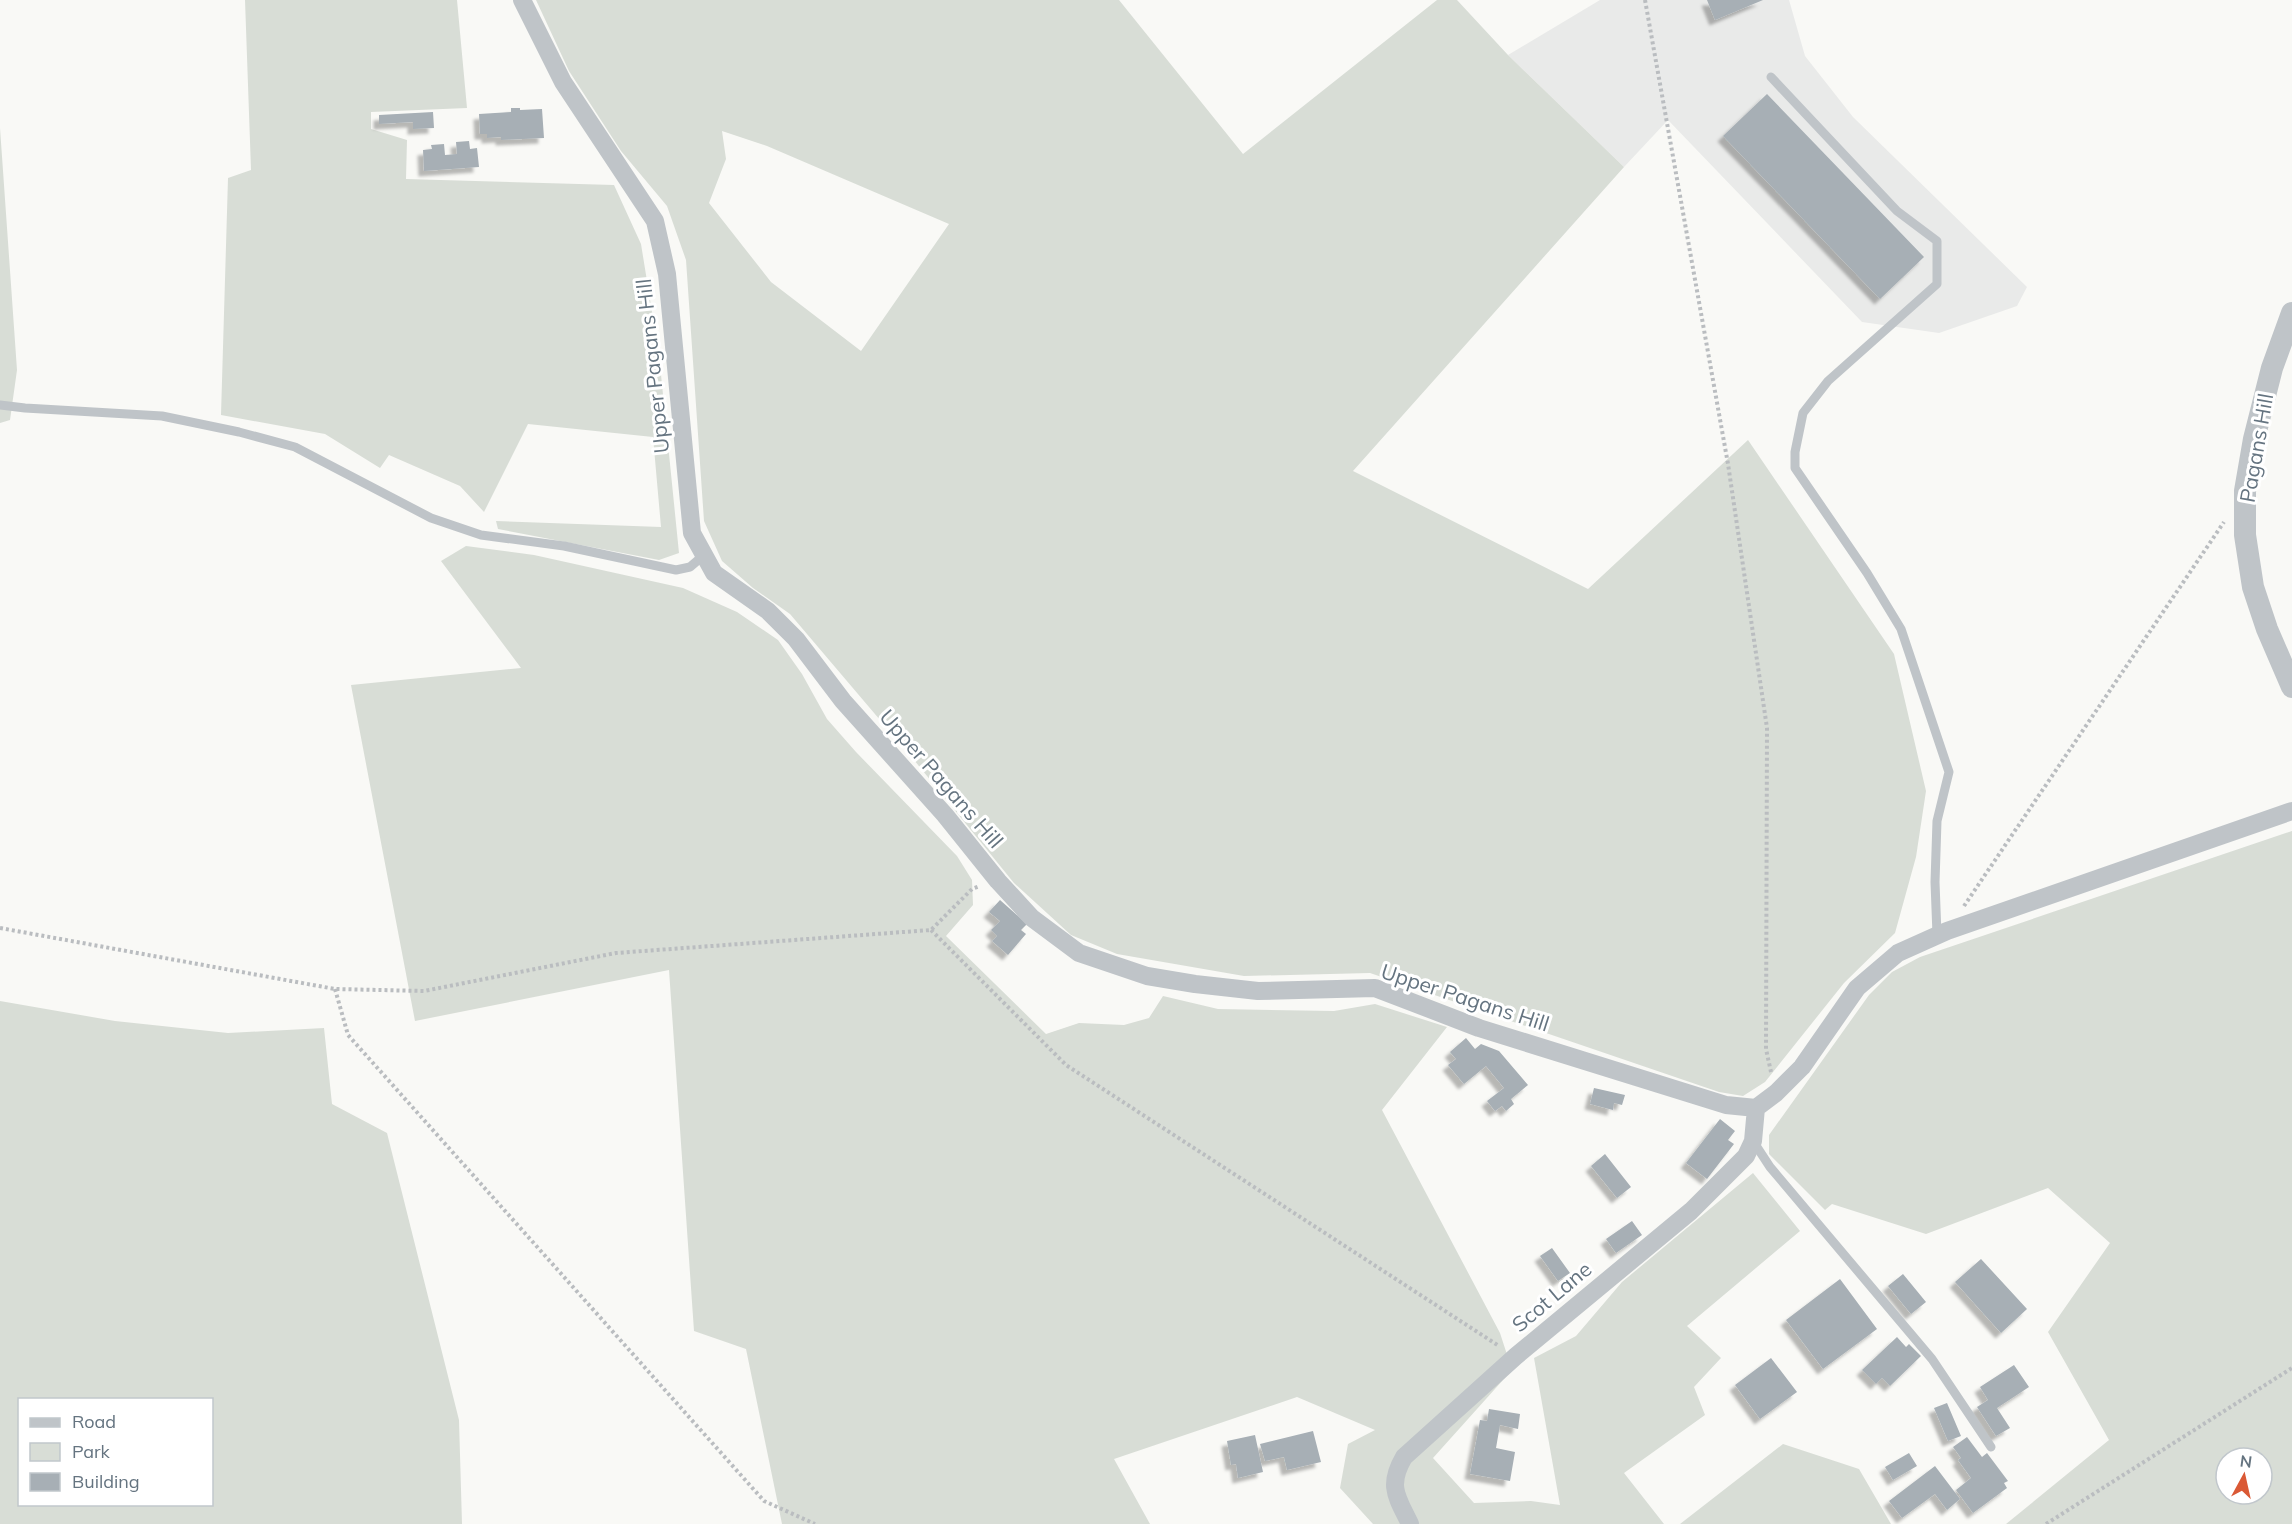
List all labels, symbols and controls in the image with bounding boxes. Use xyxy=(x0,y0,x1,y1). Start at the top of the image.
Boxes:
street label: Upper Pagans Hill xyxy=(630,278,674,455)
street label: Pagans Hill xyxy=(2234,391,2278,504)
street label: Upper Pagans Hill xyxy=(874,704,1009,853)
street label: Upper Pagans Hill xyxy=(1378,958,1553,1037)
street label: Scot Lane xyxy=(1506,1255,1596,1337)
legend xyxy=(18,1398,213,1506)
text: Road xyxy=(72,1410,116,1433)
text: Park xyxy=(72,1440,111,1463)
north arrow xyxy=(2214,1446,2274,1506)
text: N xyxy=(2239,1450,2253,1472)
text: Building xyxy=(72,1470,140,1493)

